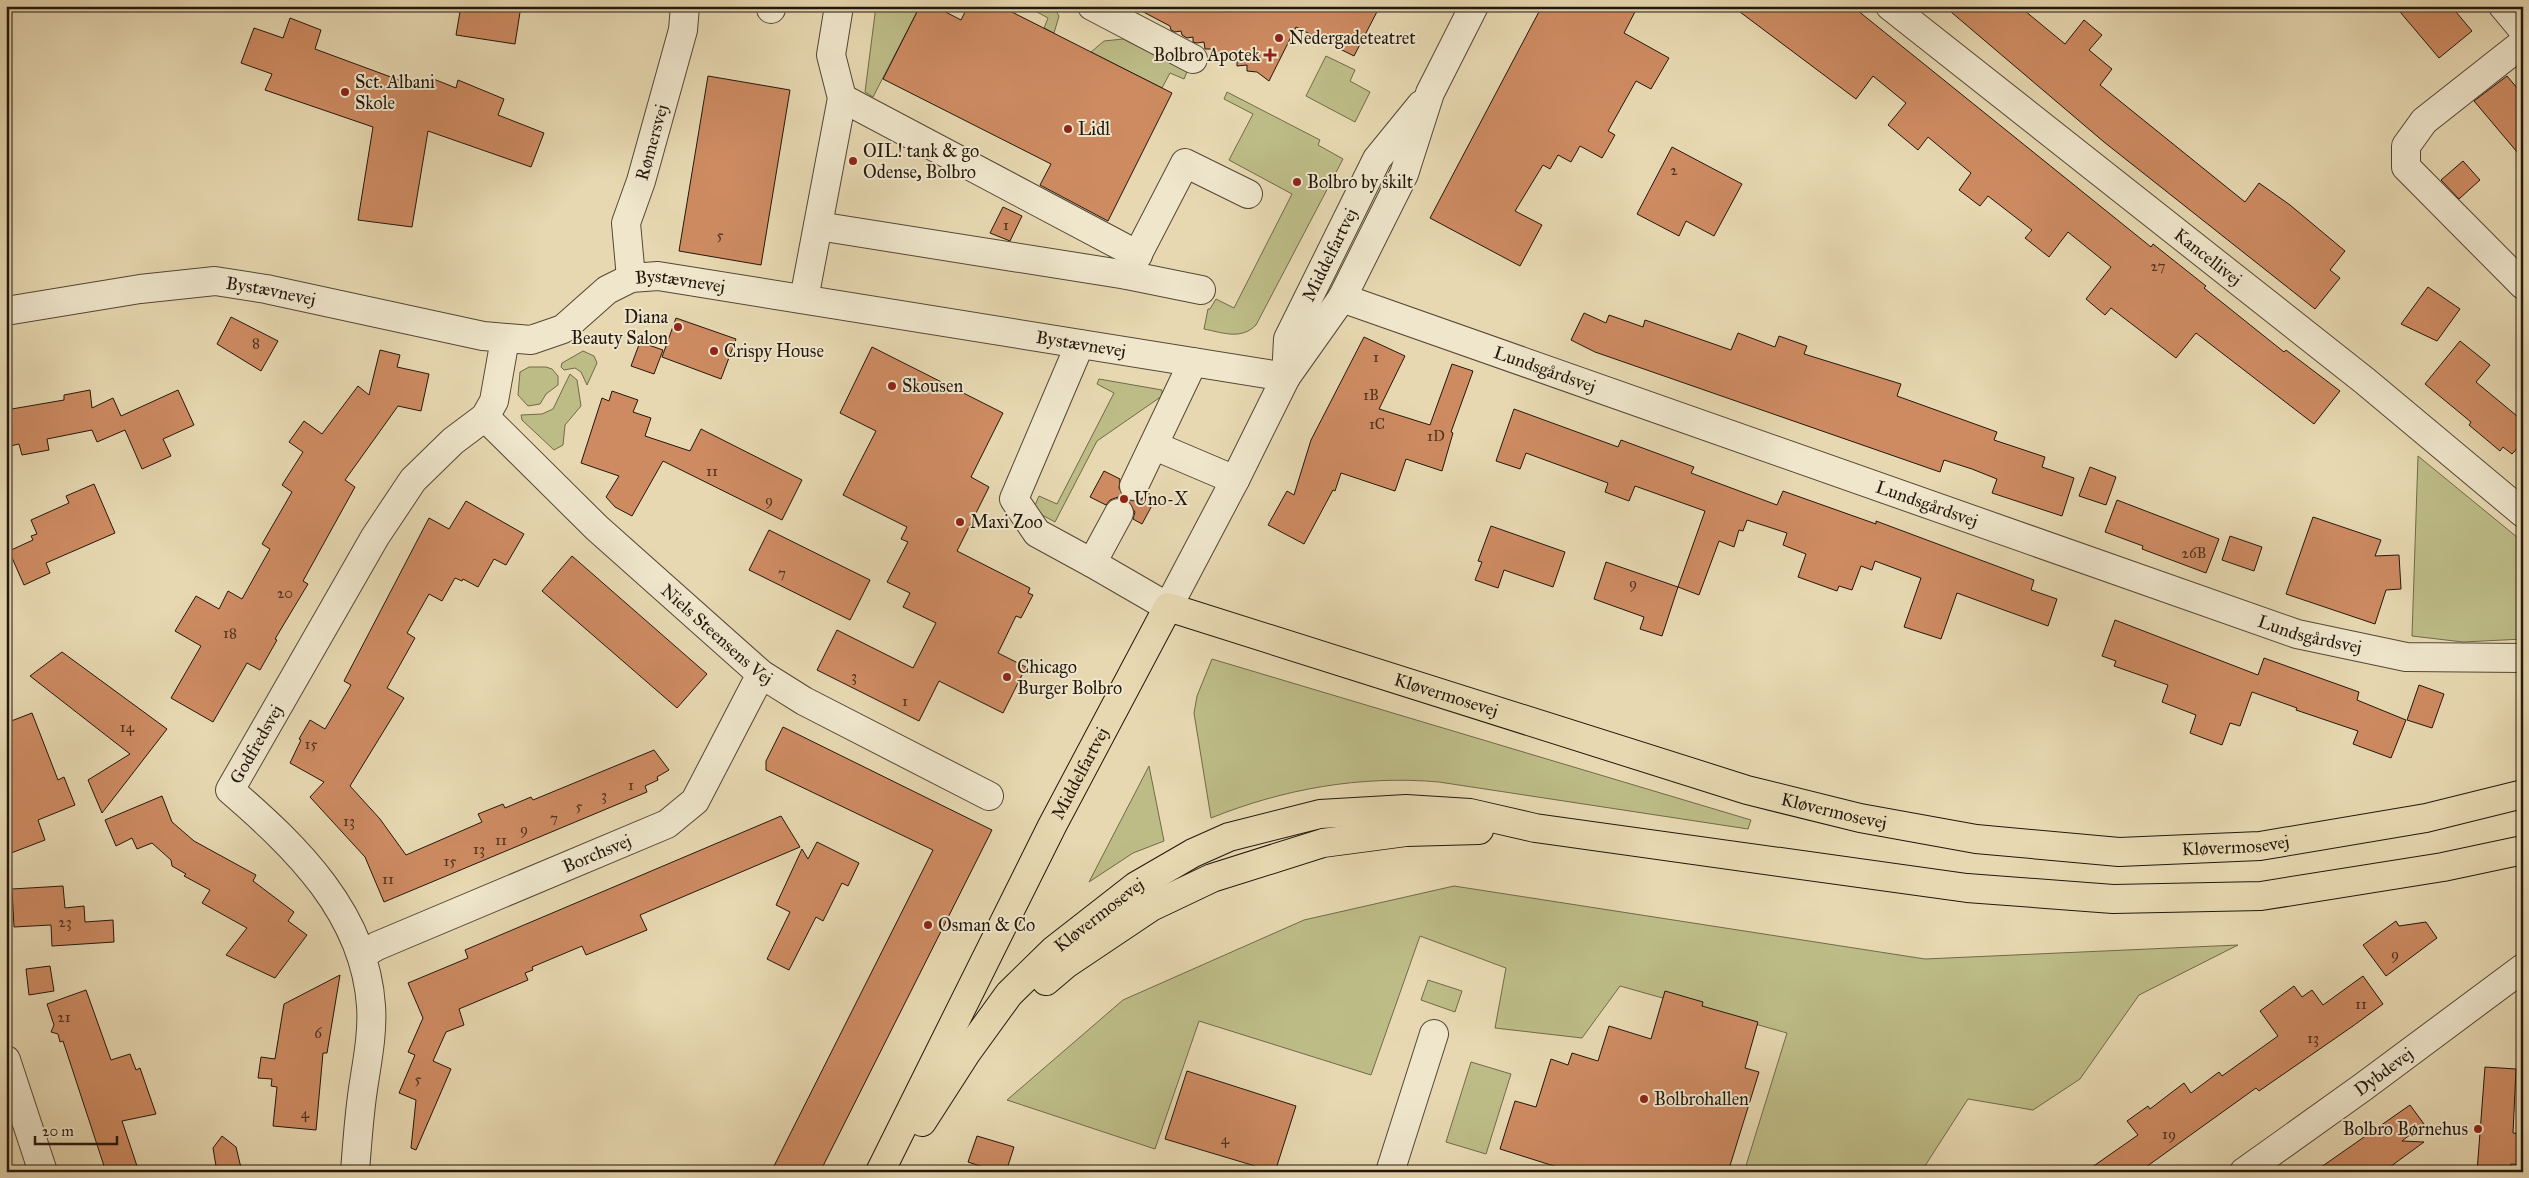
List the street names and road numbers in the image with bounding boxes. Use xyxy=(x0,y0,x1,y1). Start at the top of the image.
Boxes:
street label: Rømersvej xyxy=(631,102,673,183)
street label: Middelfartvej xyxy=(1297,205,1362,305)
street label: Kancellivej xyxy=(2170,224,2246,290)
street label: Bystævnevej xyxy=(634,265,727,298)
street label: Bystævnevej xyxy=(224,272,318,310)
street label: Bystævnevej xyxy=(1034,326,1128,362)
street label: Lundsgårdsvej xyxy=(1491,341,1599,397)
street label: Lundsgårdsvej xyxy=(1873,476,1981,532)
street label: Niels Steensens Vej xyxy=(656,579,777,690)
street label: Lundsgårdsvej xyxy=(2255,610,2364,658)
street label: Kløvermosevej xyxy=(1391,668,1501,722)
street label: Godfredsvej xyxy=(225,701,288,788)
street label: Middelfartvej xyxy=(1047,724,1113,823)
street label: Kløvermosevej xyxy=(1779,788,1889,834)
street label: Borchsvej xyxy=(559,829,634,878)
street label: Kløvermosevej xyxy=(2181,830,2291,860)
street label: Kløvermosevej xyxy=(1050,873,1148,957)
street label: Dybdevej xyxy=(2350,1042,2418,1101)

